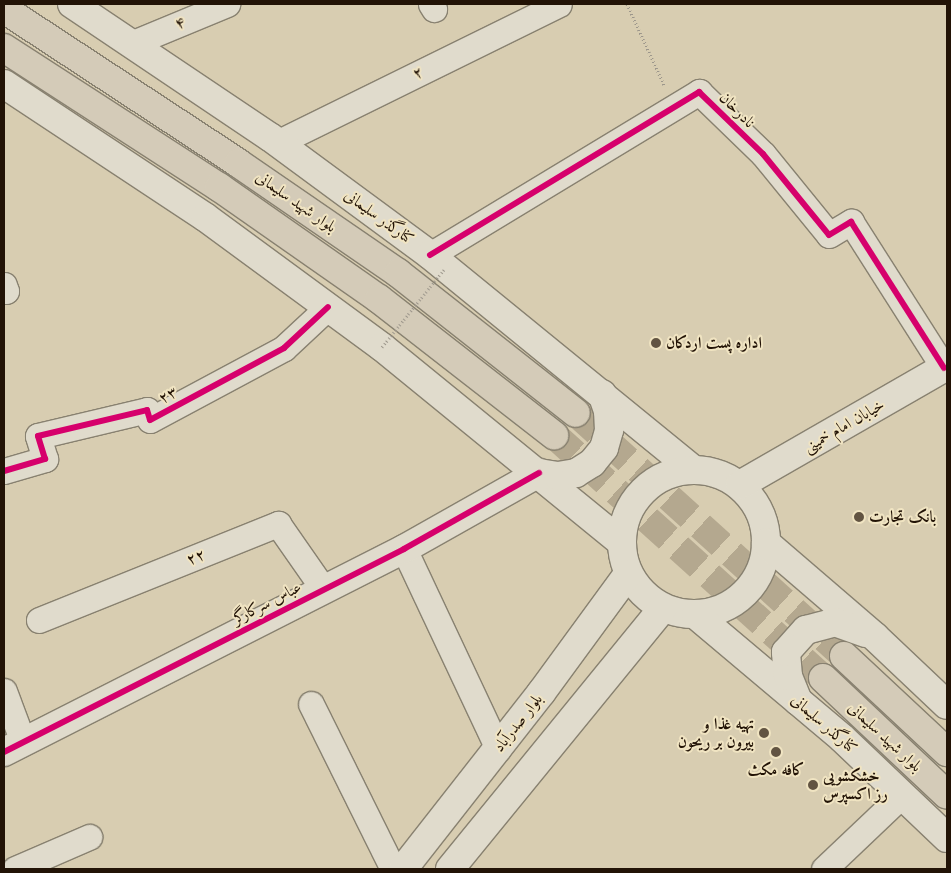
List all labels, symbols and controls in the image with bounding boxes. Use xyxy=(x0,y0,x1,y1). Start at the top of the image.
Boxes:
street label: ۴ xyxy=(172,12,188,34)
street label: ۲ xyxy=(410,62,426,84)
street label: نادرخان xyxy=(715,88,759,132)
street label: بلوار شهید سلیمانی xyxy=(252,167,340,237)
street label: کنارگذر سلیمانی xyxy=(340,185,418,249)
place label: اداره پست اردکان xyxy=(666,333,762,353)
marker: اداره پست اردکان xyxy=(650,337,662,349)
street label: ۲۳ xyxy=(155,382,181,408)
street label: خیابان امام خمینی xyxy=(800,395,888,457)
place label: بانک تجارت xyxy=(869,507,936,527)
marker: بانک تجارت xyxy=(853,511,865,523)
street label: ۲۲ xyxy=(184,545,208,569)
street label: عباس سرکارگر xyxy=(229,577,305,629)
street label: بلوار صدرآباد xyxy=(489,690,547,756)
street label: کنارگذر سلیمانی xyxy=(787,690,861,758)
street label: بلوار شهید سلیمانی xyxy=(844,698,926,776)
place label: تهیه غذا و بیرون بر ریحون xyxy=(678,714,754,752)
marker: تهیه غذا و بیرون بر ریحون xyxy=(758,727,770,739)
marker: کافه مکث xyxy=(770,746,782,758)
place label: کافه مکث xyxy=(747,760,805,780)
place label: خشکشویی رز اکسپرس xyxy=(823,766,888,804)
marker: خشکشویی رز اکسپرس xyxy=(807,779,819,791)

